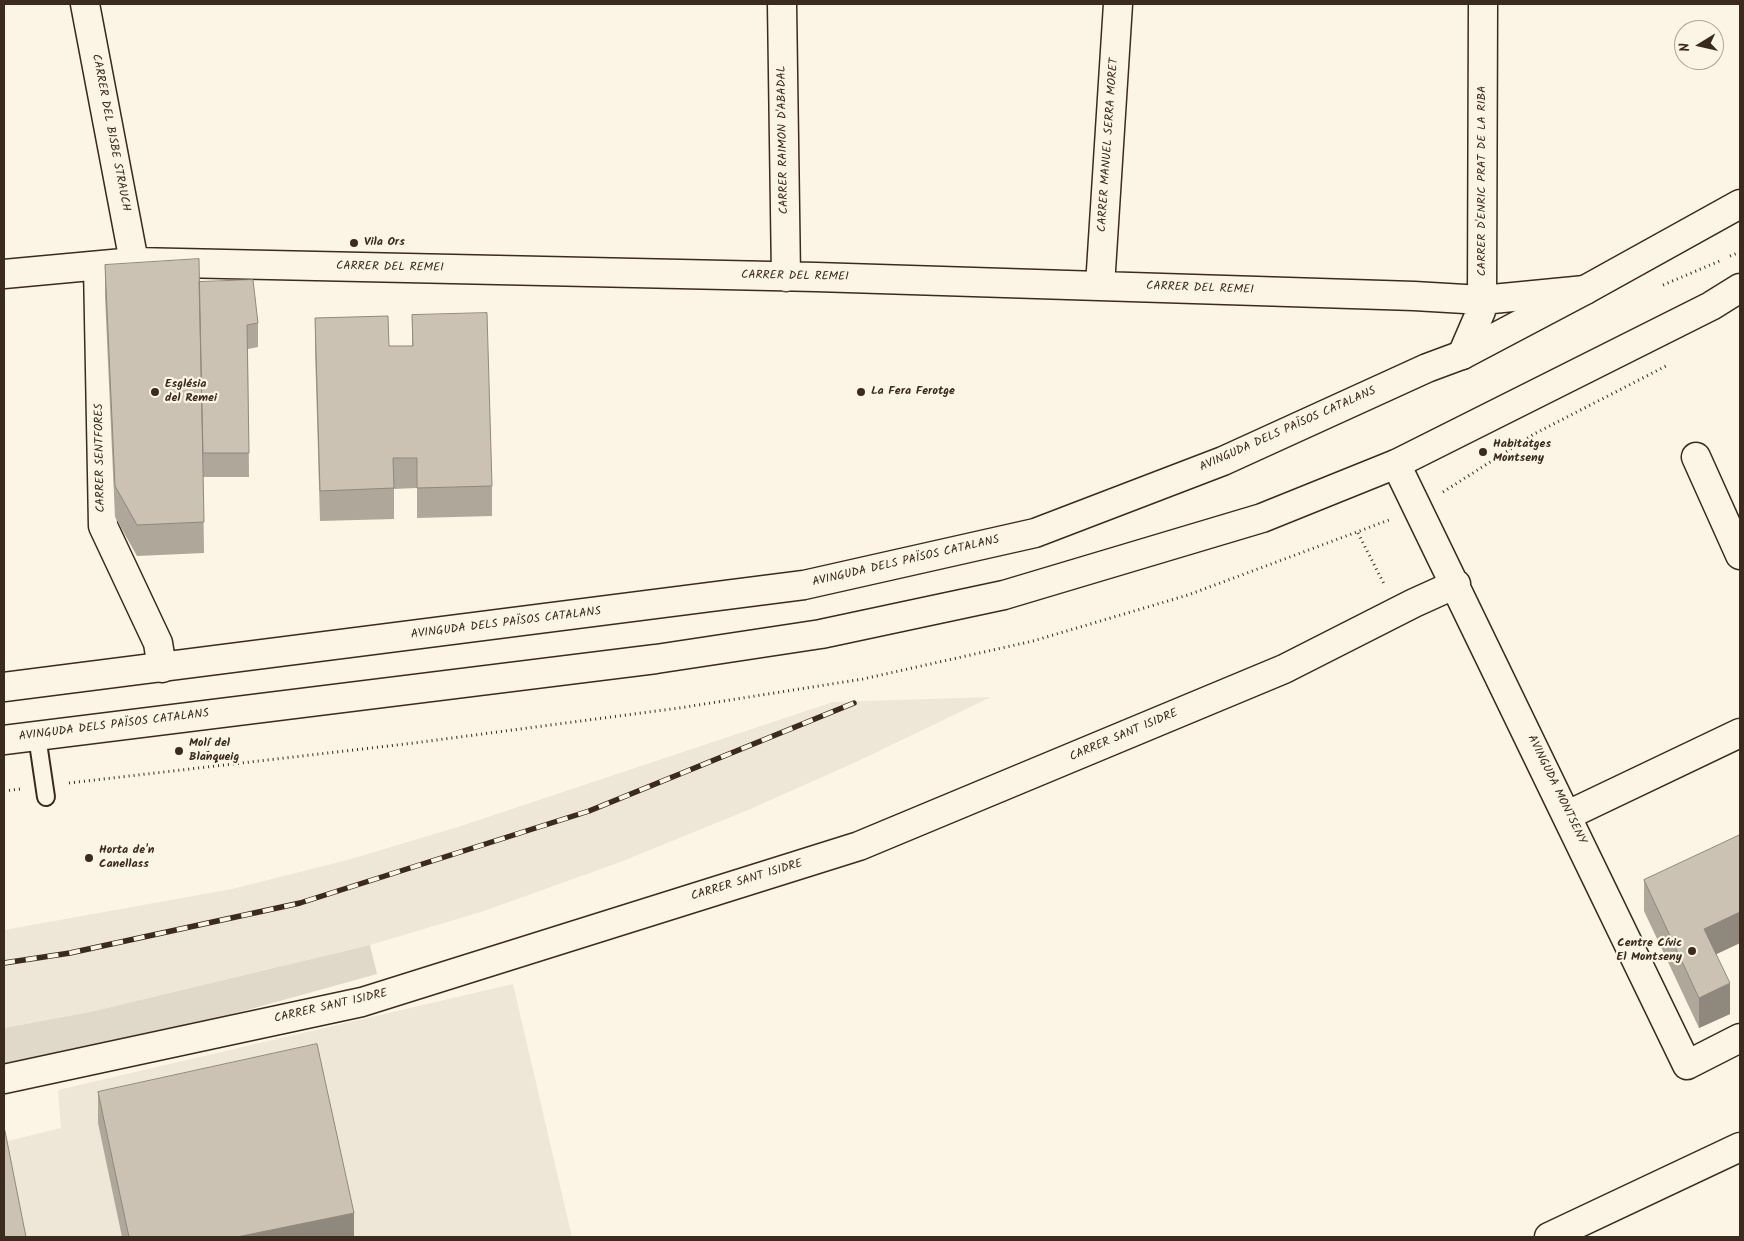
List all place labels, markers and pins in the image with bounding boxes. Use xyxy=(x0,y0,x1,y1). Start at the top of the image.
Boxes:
place label: Vila Ors xyxy=(364,236,405,250)
marker: Vila Ors xyxy=(348,237,360,249)
place label: Església del Remei xyxy=(165,378,217,406)
place label: La Fera Ferotge xyxy=(871,385,955,399)
marker: Església del Remei xyxy=(149,386,161,398)
marker: La Fera Ferotge xyxy=(855,386,867,398)
place label: Habitatges Montseny xyxy=(1493,438,1551,466)
marker: Habitatges Montseny xyxy=(1477,446,1489,458)
place label: Molí del Blanqueig xyxy=(189,737,239,765)
marker: Molí del Blanqueig xyxy=(173,745,185,757)
place label: Horta de'n Canellass xyxy=(99,844,154,872)
marker: Horta de'n Canellass xyxy=(83,852,95,864)
place label: Centre Cívic El Montseny xyxy=(1617,937,1682,965)
marker: Centre Cívic El Montseny xyxy=(1686,945,1698,957)

